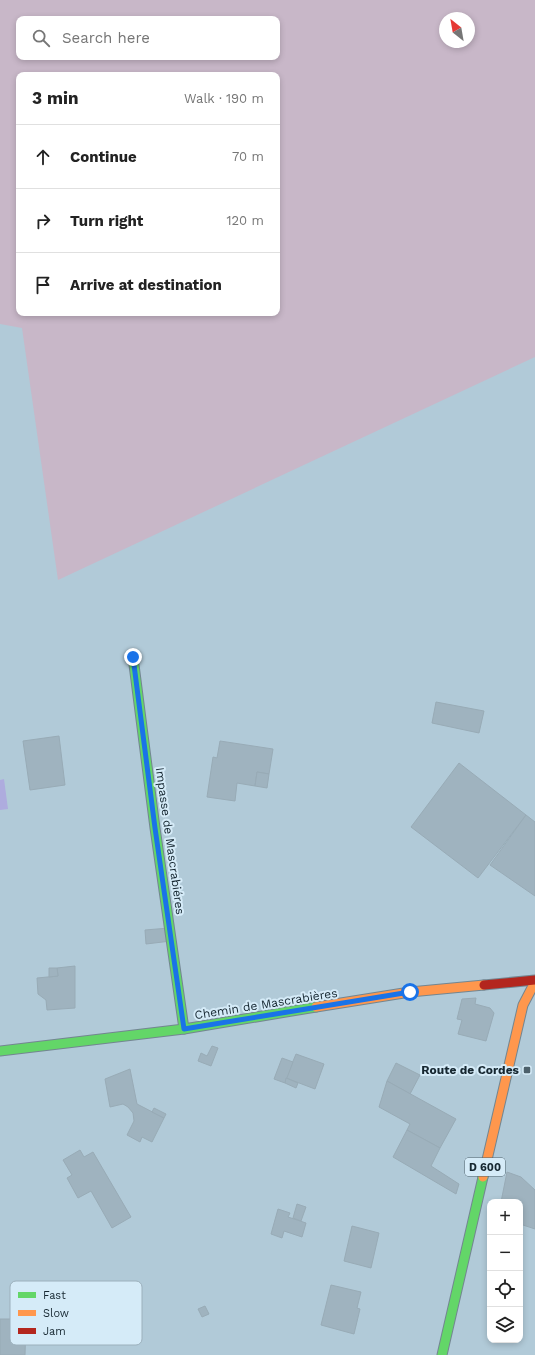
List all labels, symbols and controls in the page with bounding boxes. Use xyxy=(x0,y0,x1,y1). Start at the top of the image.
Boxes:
north arrow xyxy=(439,12,475,48)
search box xyxy=(16,16,280,60)
icon: search xyxy=(30,27,52,49)
text: Search here xyxy=(62,29,150,47)
text: 3 min xyxy=(32,88,78,108)
text: Walk · 190 m xyxy=(184,91,264,106)
icon: ahead xyxy=(32,146,54,168)
text: Continue xyxy=(70,148,137,166)
text: 70 m xyxy=(232,149,264,164)
icon: right xyxy=(32,210,54,232)
text: Turn right xyxy=(70,212,143,230)
text: 120 m xyxy=(226,213,264,228)
icon: arrive xyxy=(32,274,54,296)
text: Arrive at destination xyxy=(70,276,222,294)
route end xyxy=(124,648,142,666)
street label: Impasse de Mascrabiéres xyxy=(153,766,187,916)
route start xyxy=(401,983,419,1001)
street label: Chemin de Mascrabières xyxy=(194,986,338,1022)
place label: Route de Cordes xyxy=(421,1063,520,1077)
marker: Route de Cordes xyxy=(522,1065,532,1075)
road number: D 600 xyxy=(465,1158,505,1176)
map controls xyxy=(487,1199,523,1343)
button: + xyxy=(487,1199,523,1235)
button: − xyxy=(487,1235,523,1271)
button: locate xyxy=(487,1271,523,1307)
legend xyxy=(10,1281,142,1345)
text: Fast xyxy=(43,1289,66,1302)
text: Slow xyxy=(43,1307,69,1320)
button: layers xyxy=(487,1307,523,1343)
text: Jam xyxy=(43,1325,66,1338)

